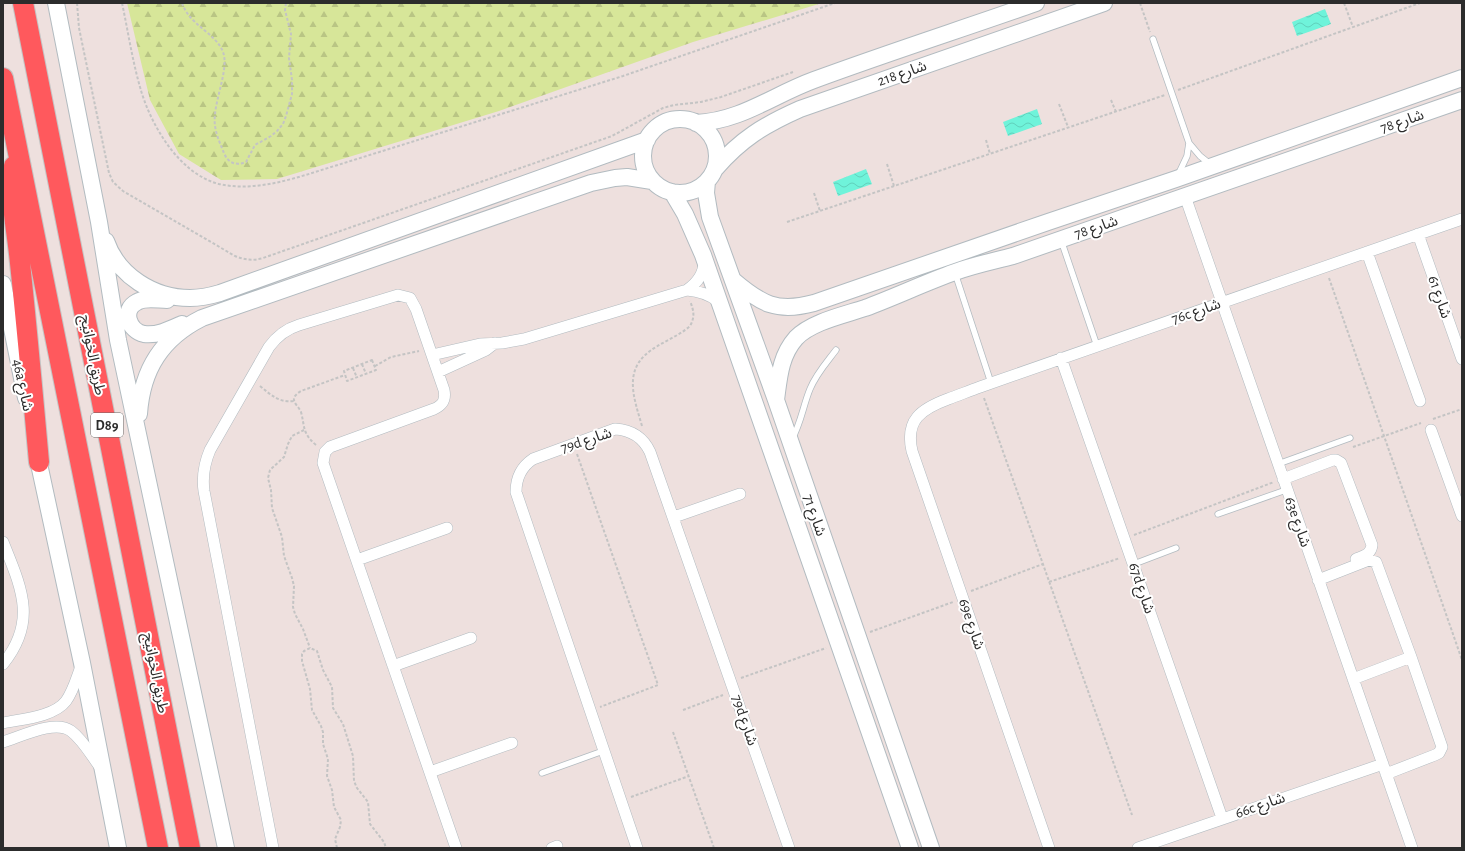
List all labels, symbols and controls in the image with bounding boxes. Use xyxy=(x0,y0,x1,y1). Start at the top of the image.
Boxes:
street label: شارع 218 xyxy=(876,58,930,93)
street label: شارع 78 xyxy=(1378,107,1427,140)
street label: شارع 78 xyxy=(1072,213,1121,246)
street label: شارع 61 xyxy=(1422,274,1454,322)
street label: 76c شارع xyxy=(1170,296,1224,331)
street label: طريق الخوانيج xyxy=(73,314,108,397)
street label: 46a شارع xyxy=(6,358,35,414)
road number: D89 xyxy=(91,413,123,437)
street label: 79d شارع xyxy=(559,425,615,460)
street label: شارع 71 xyxy=(797,492,829,540)
street label: 63e شارع xyxy=(1278,495,1313,551)
street label: 67d شارع xyxy=(1122,561,1157,617)
street label: 69e شارع xyxy=(952,597,987,653)
street label: طريق الخوانيج xyxy=(136,632,171,715)
street label: 79d شارع xyxy=(725,693,760,749)
street label: 66c شارع xyxy=(1233,790,1289,825)

